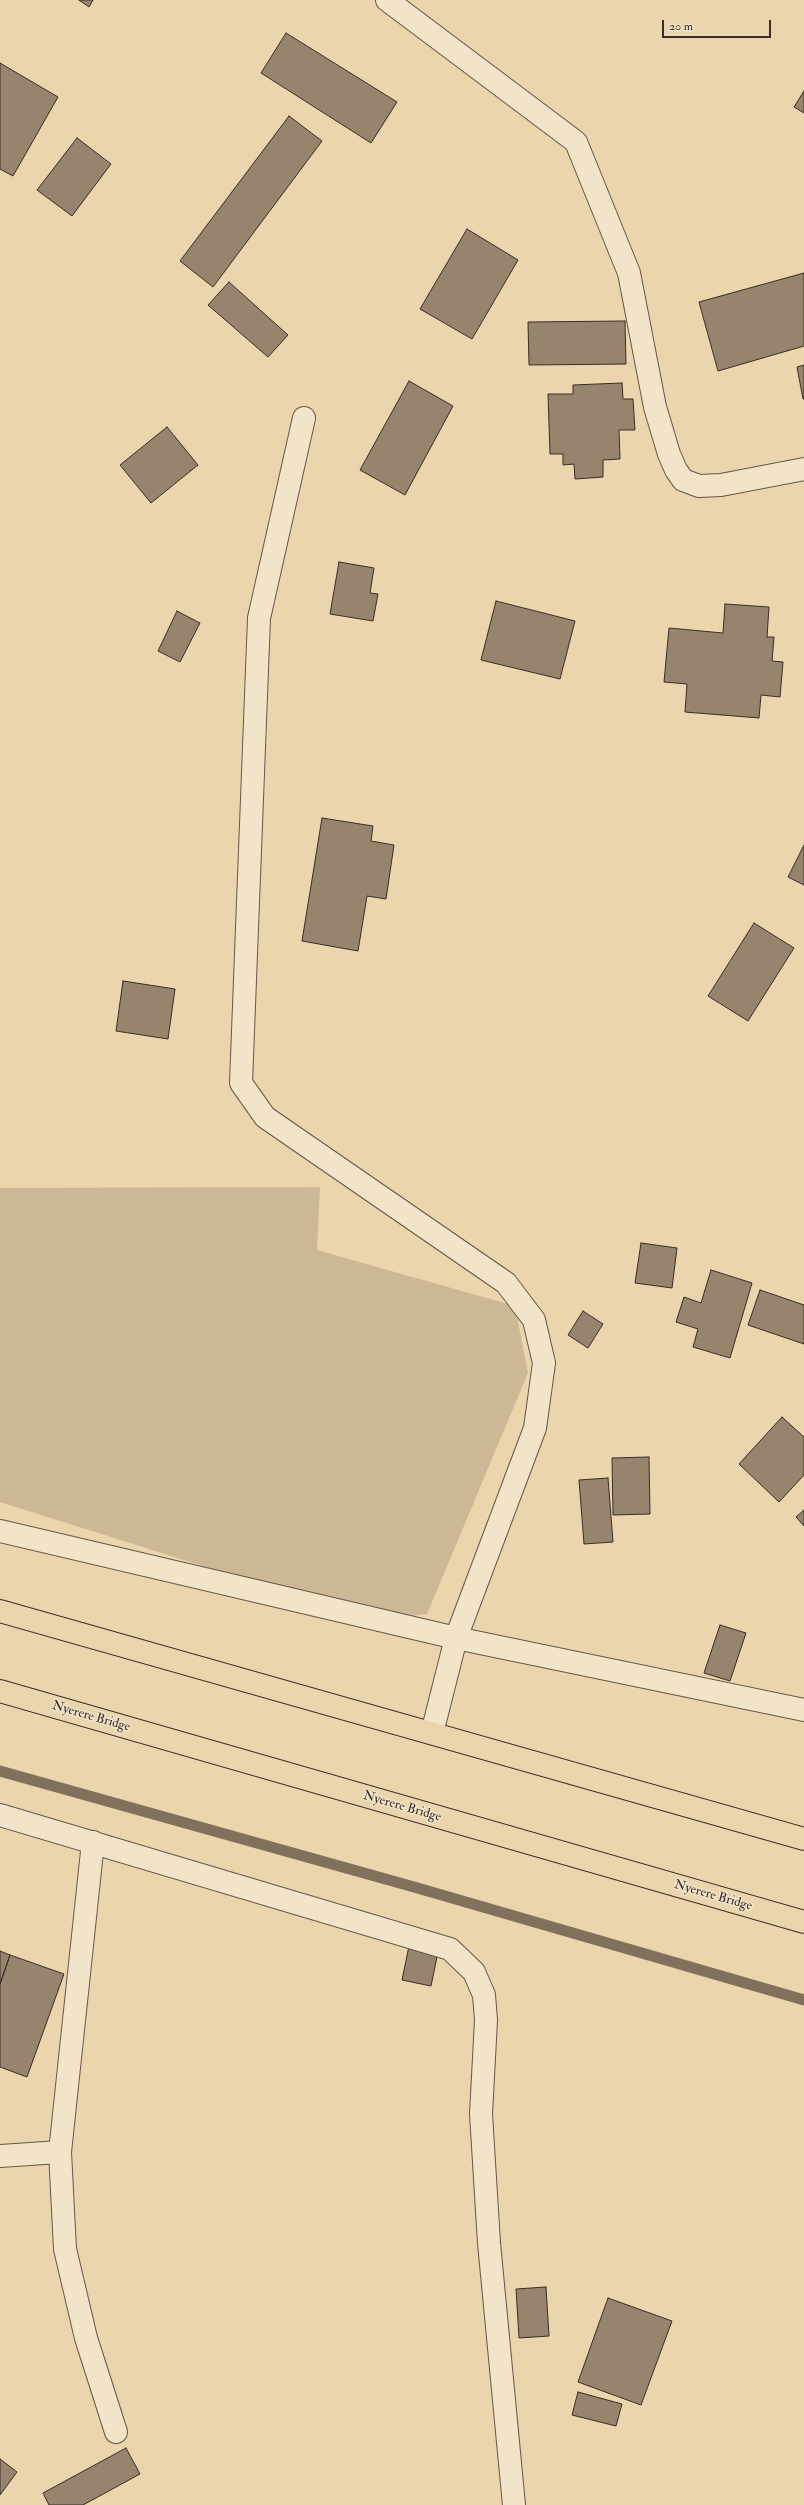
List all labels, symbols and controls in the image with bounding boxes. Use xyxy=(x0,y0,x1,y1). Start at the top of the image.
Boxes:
scale bar xyxy=(664,12,773,38)
text: 20 m xyxy=(669,19,693,34)
street label: Nyerere Bridge xyxy=(50,1698,132,1736)
street label: Nyerere Bridge xyxy=(361,1788,443,1826)
street label: Nyerere Bridge xyxy=(672,1877,754,1915)

